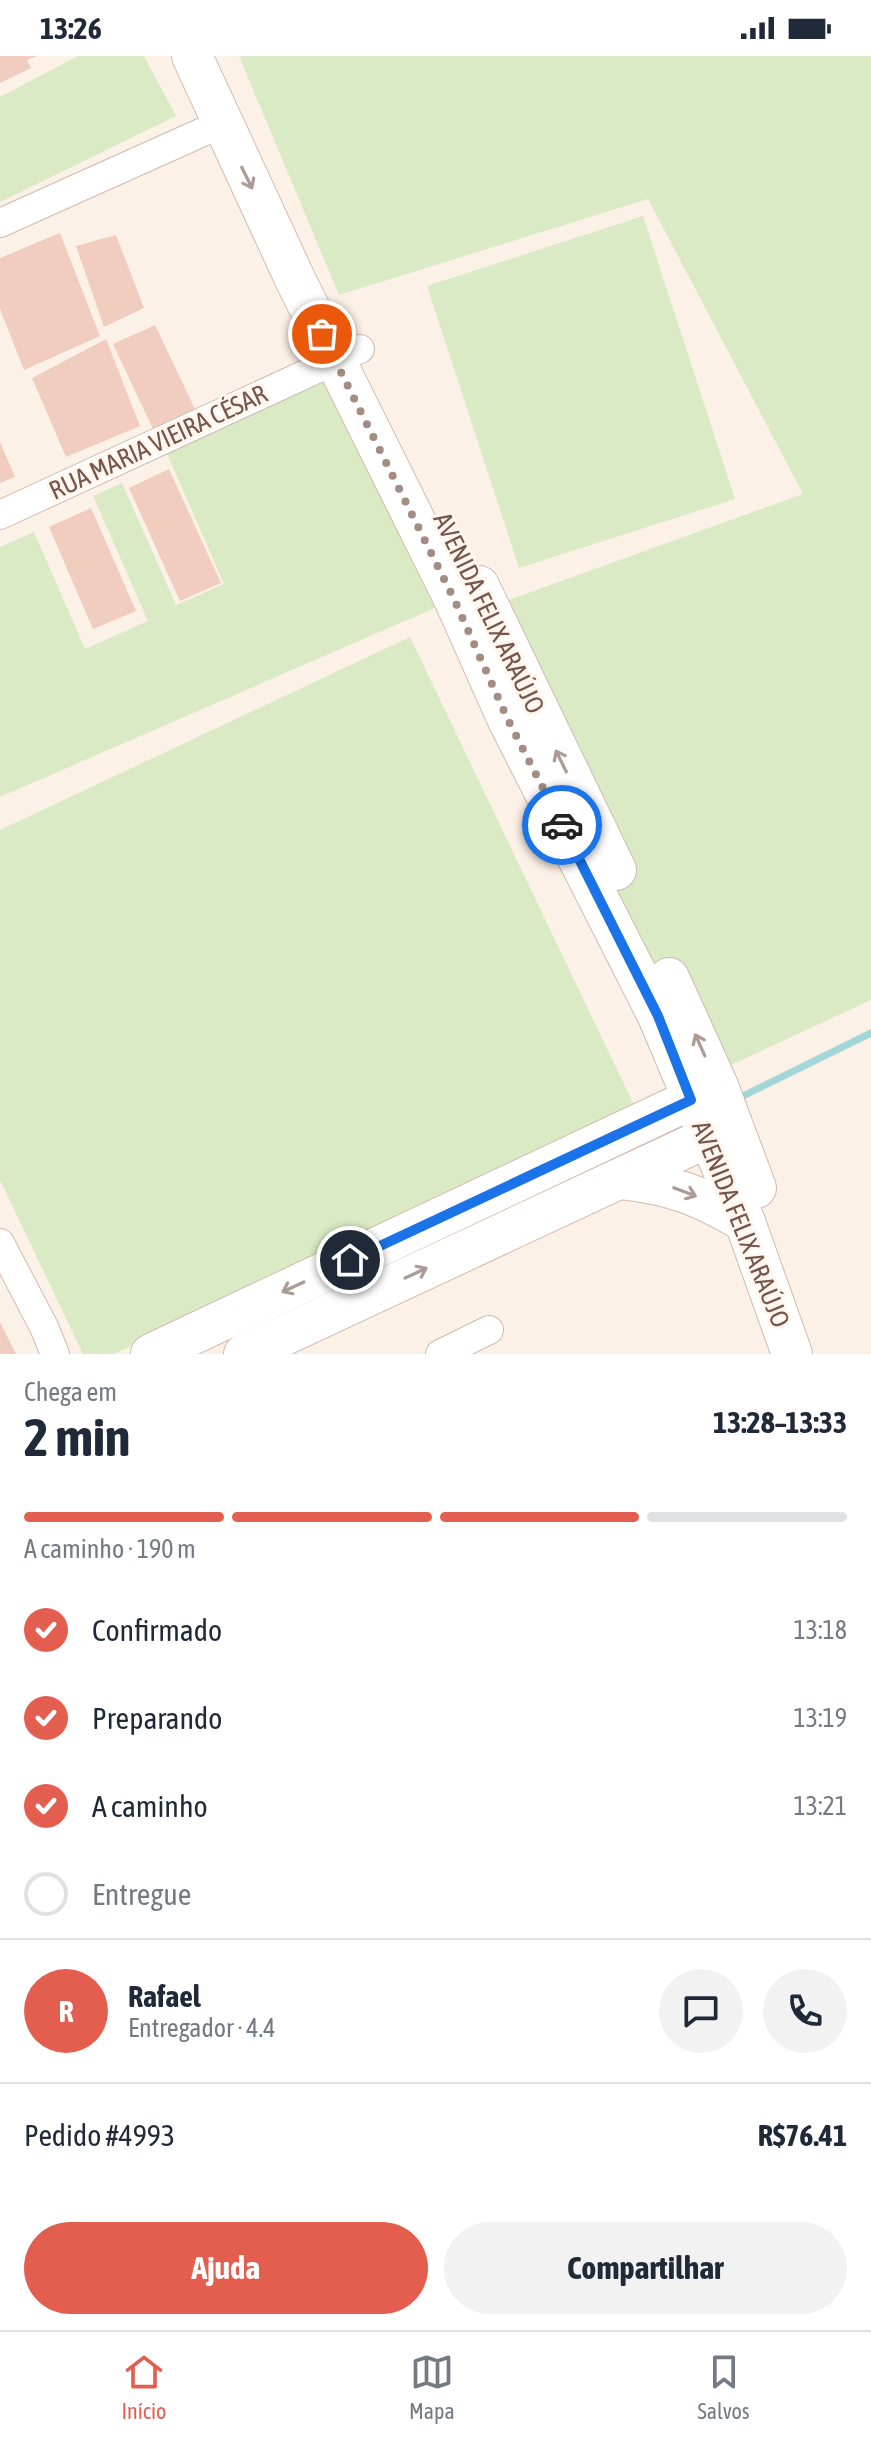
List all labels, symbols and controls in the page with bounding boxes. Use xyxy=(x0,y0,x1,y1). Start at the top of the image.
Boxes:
text: 13:26 xyxy=(40,11,102,45)
one-way arrow xyxy=(240,166,255,190)
pin xyxy=(288,300,356,368)
icon: bag xyxy=(300,312,344,356)
street label: RUA MARIA VIEIRA CÉSAR xyxy=(44,378,272,506)
street label: AVENIDA FELIX ARAÚJO xyxy=(427,508,551,718)
one-way arrow xyxy=(553,750,569,774)
courier xyxy=(522,785,602,865)
icon: car xyxy=(540,803,584,847)
one-way arrow xyxy=(692,1033,707,1058)
street label: AVENIDA FELIX ARAÚJO xyxy=(686,1117,796,1331)
one-way arrow xyxy=(672,1186,697,1200)
pin xyxy=(316,1226,384,1294)
icon: home xyxy=(328,1238,372,1282)
one-way arrow xyxy=(404,1265,428,1280)
one-way arrow xyxy=(282,1280,306,1295)
text: Chega em xyxy=(24,1377,117,1407)
text: 13:28–13:33 xyxy=(713,1405,847,1439)
text: 2 min xyxy=(24,1407,130,1467)
text: A caminho · 190 m xyxy=(24,1534,196,1564)
icon: check xyxy=(24,1608,68,1652)
text: Confirmado xyxy=(92,1613,222,1647)
text: 13:18 xyxy=(793,1615,847,1645)
icon: check xyxy=(24,1696,68,1740)
text: Preparando xyxy=(92,1701,222,1735)
text: 13:19 xyxy=(793,1703,847,1733)
icon: check xyxy=(24,1784,68,1828)
text: A caminho xyxy=(92,1789,208,1823)
text: 13:21 xyxy=(793,1791,847,1821)
text: Entregue xyxy=(92,1877,191,1911)
button: chat xyxy=(659,1969,743,2053)
button: phone xyxy=(763,1969,847,2053)
text: Rafael xyxy=(128,1979,201,2013)
text: R xyxy=(59,1994,74,2028)
text: Entregador · 4.4 xyxy=(128,2013,275,2043)
text: Pedido #4993 xyxy=(24,2118,175,2152)
text: R$76.41 xyxy=(758,2118,847,2152)
button: Ajuda xyxy=(24,2222,428,2314)
button: Compartilhar xyxy=(444,2222,847,2314)
tab: Início xyxy=(121,2350,166,2424)
tab: Mapa xyxy=(409,2350,455,2424)
tab: Salvos xyxy=(698,2350,750,2424)

